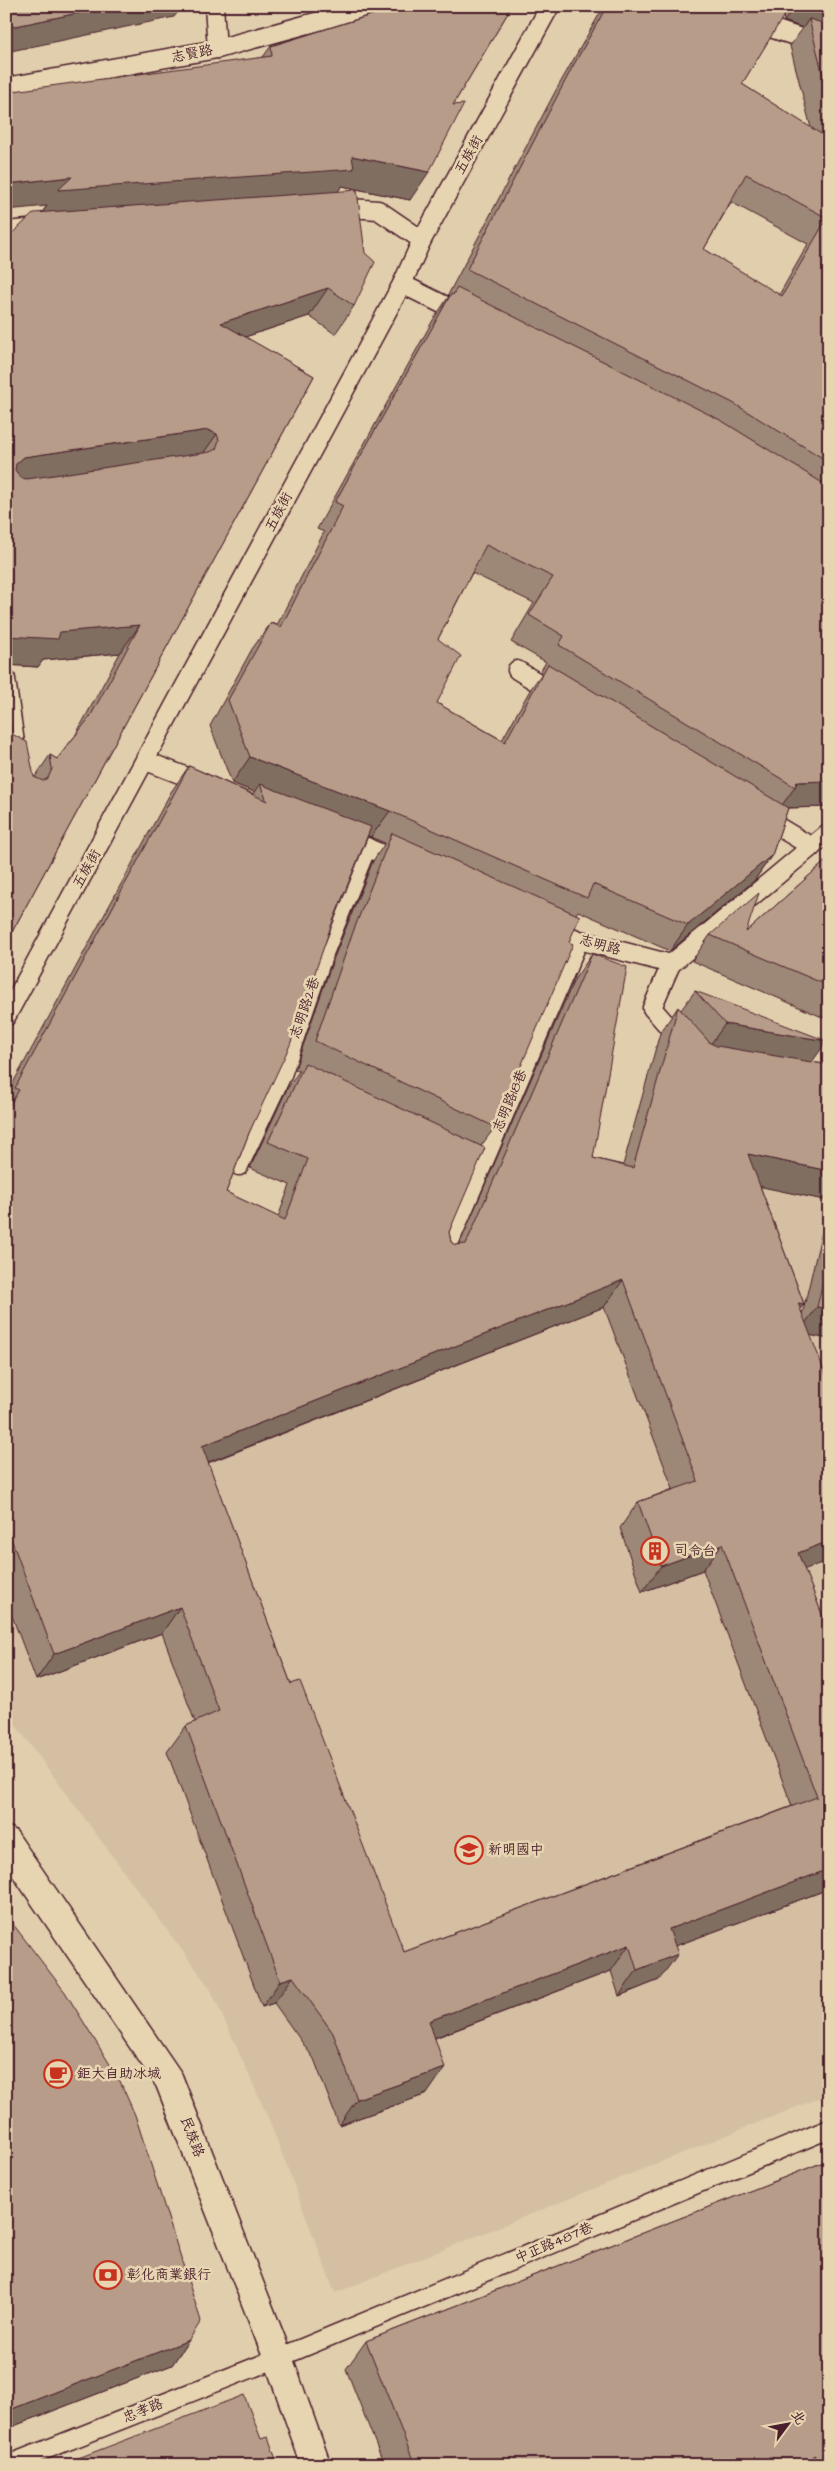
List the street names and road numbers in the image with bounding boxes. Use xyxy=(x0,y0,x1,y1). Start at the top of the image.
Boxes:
street label: 志賢路 xyxy=(169,40,215,68)
street label: 五族街 xyxy=(450,132,488,178)
street label: 五族街 xyxy=(260,489,298,535)
street label: 五族街 xyxy=(68,846,106,892)
street label: 志明路 xyxy=(577,930,623,960)
street label: 志明路2巷 xyxy=(285,974,325,1042)
street label: 志明路18巷 xyxy=(488,1065,533,1136)
street label: 民族路 xyxy=(175,2114,209,2160)
street label: 中正路487巷 xyxy=(512,2217,597,2268)
street label: 忠孝路 xyxy=(120,2394,166,2428)

